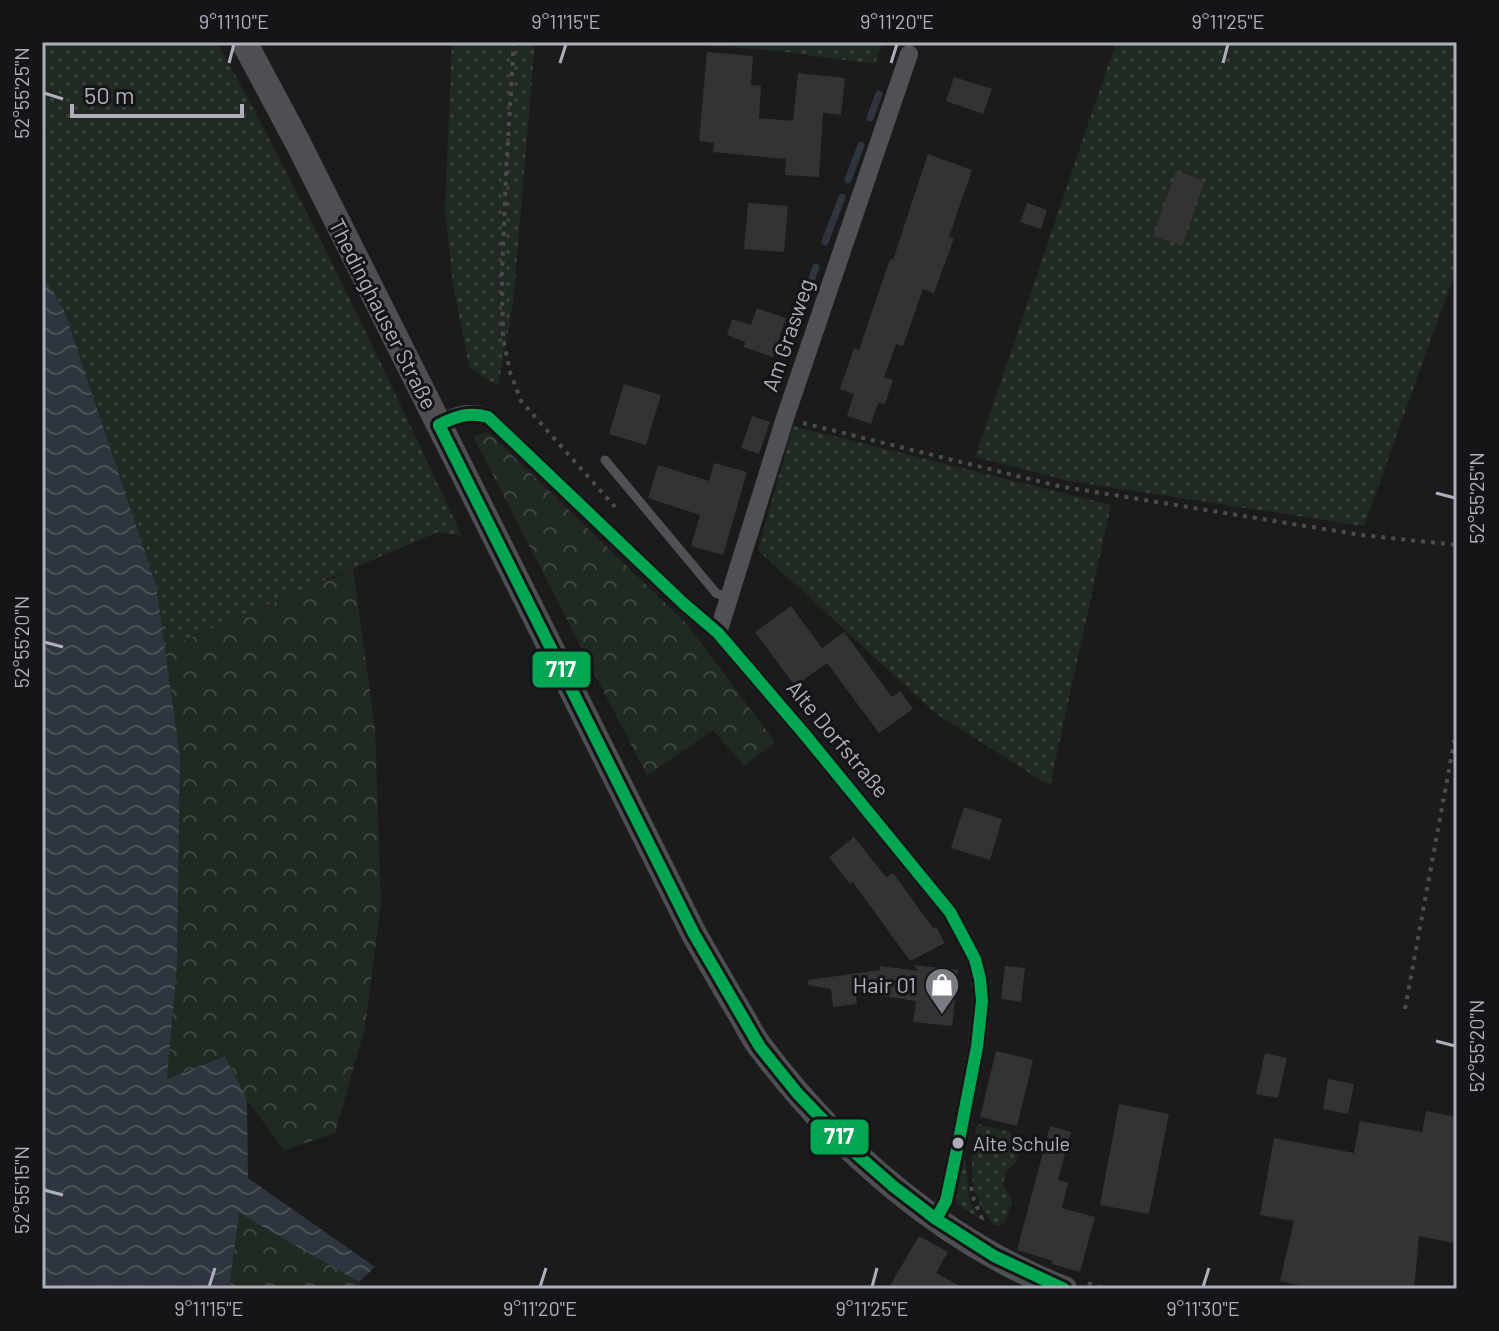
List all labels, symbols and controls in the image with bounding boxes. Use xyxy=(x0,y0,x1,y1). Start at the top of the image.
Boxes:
text: 9°11'10"E xyxy=(199,9,269,33)
text: 9°11'15"E xyxy=(531,9,601,33)
text: 9°11'20"E xyxy=(860,9,934,33)
text: 9°11'25"E xyxy=(1191,9,1265,33)
text: 52°55'25"N xyxy=(9,47,33,139)
scale bar xyxy=(72,68,242,118)
text: 50 m xyxy=(84,80,135,109)
street label: Thedinghauser Straße xyxy=(324,214,443,413)
street label: Am Grasweg xyxy=(756,275,818,394)
text: 52°55'25"N xyxy=(1464,452,1488,544)
text: 52°55'20"N xyxy=(9,596,33,688)
line badge: 717 xyxy=(531,650,592,689)
text: 717 xyxy=(546,655,576,681)
street label: Alte Dorfstraße xyxy=(782,674,895,802)
shop icon: Hair 01 xyxy=(923,966,961,1016)
place label: Hair 01 xyxy=(853,971,916,997)
text: 52°55'20"N xyxy=(1464,1000,1488,1092)
line badge: 717 xyxy=(809,1118,870,1156)
text: 717 xyxy=(824,1122,854,1148)
place label: Alte Schule xyxy=(973,1131,1070,1155)
marker: Alte Schule xyxy=(950,1135,966,1151)
text: 52°55'15"N xyxy=(9,1146,33,1234)
text: 9°11'15"E xyxy=(174,1296,244,1320)
text: 9°11'20"E xyxy=(503,1296,577,1320)
text: 9°11'25"E xyxy=(835,1296,909,1320)
text: 9°11'30"E xyxy=(1166,1296,1240,1320)

